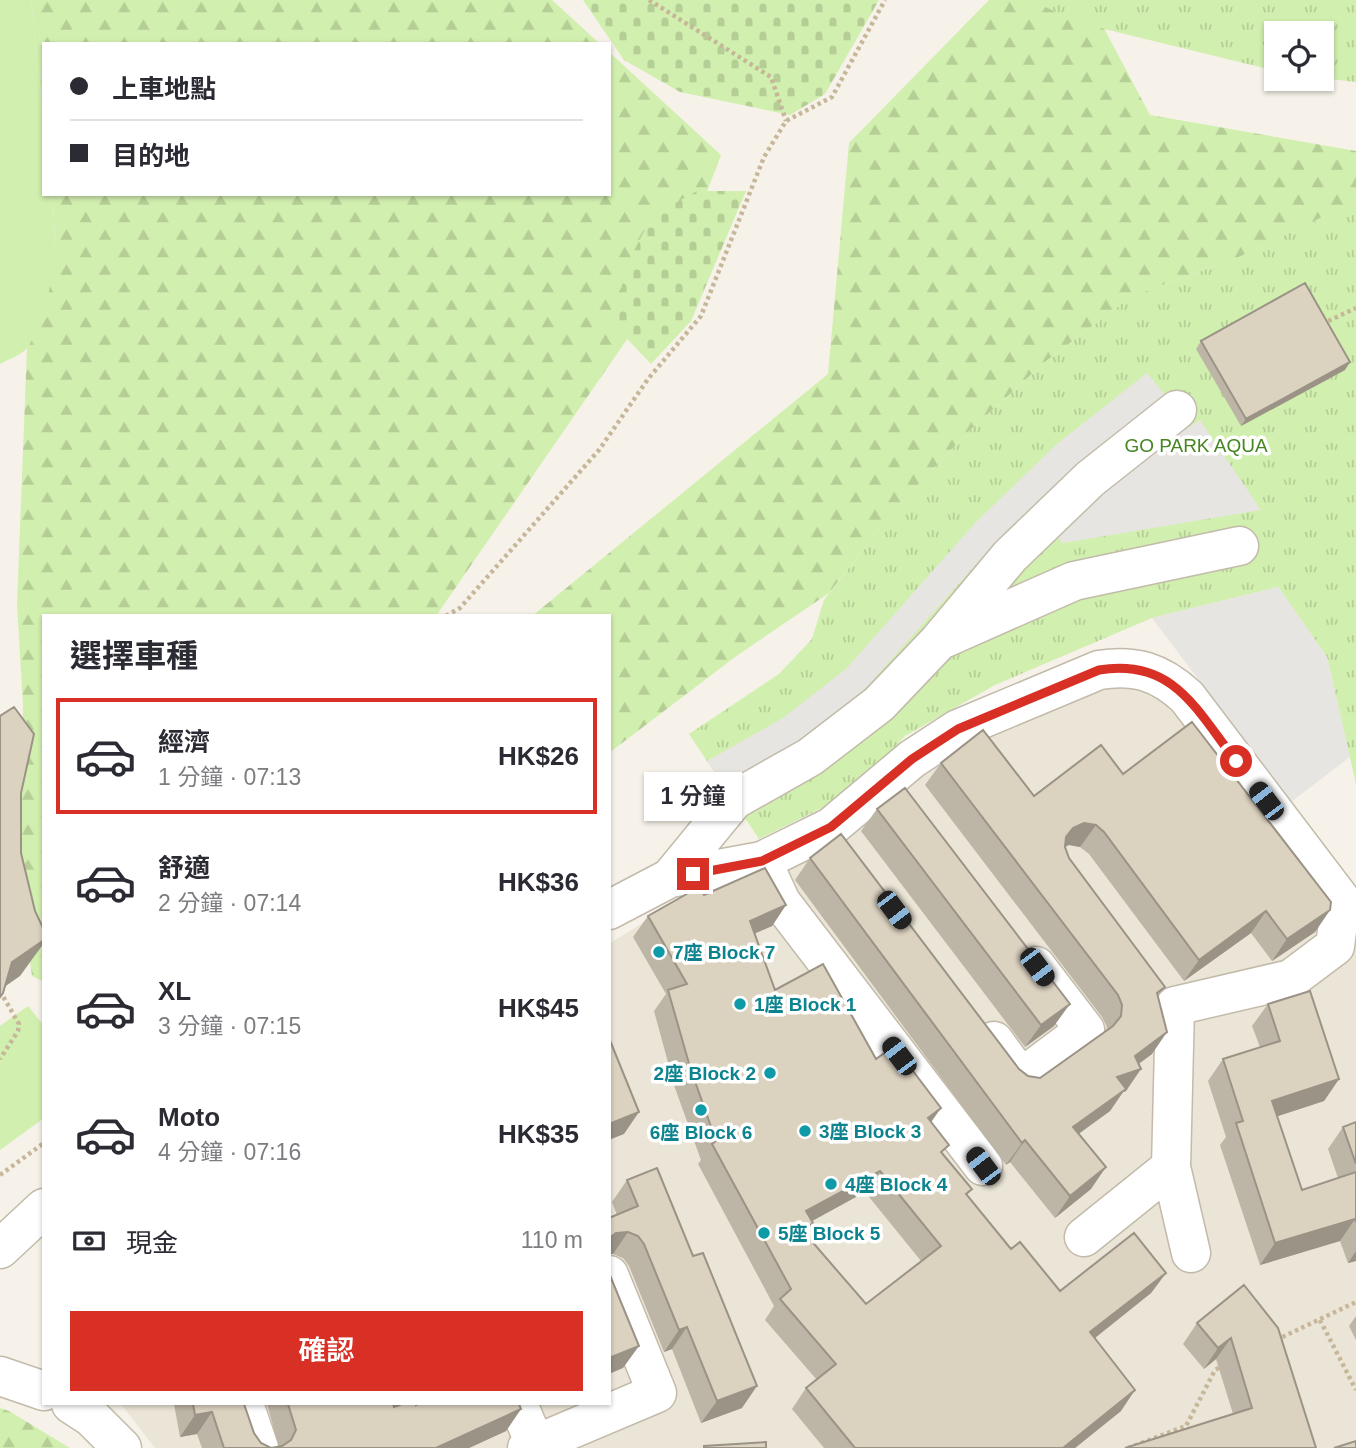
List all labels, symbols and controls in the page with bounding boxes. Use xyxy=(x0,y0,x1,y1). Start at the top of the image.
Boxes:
map controls xyxy=(1264,21,1334,91)
button: locate xyxy=(1264,21,1334,91)
text: 上車地點 xyxy=(112,74,216,104)
text: 目的地 xyxy=(112,141,190,171)
park label: GO PARK AQUA xyxy=(1124,435,1268,456)
text: 選擇車種 xyxy=(70,638,198,674)
icon: car xyxy=(74,725,137,788)
text: 經濟 xyxy=(158,727,210,757)
text: HK$26 xyxy=(498,741,579,771)
route start xyxy=(1220,745,1252,777)
text: 1 分鐘 · 07:13 xyxy=(158,764,301,790)
callout: 1 分鐘 xyxy=(644,772,742,822)
car xyxy=(1245,778,1288,824)
text: 1 分鐘 xyxy=(660,783,726,809)
icon: car xyxy=(74,851,137,914)
text: 舒適 xyxy=(158,853,210,883)
route end xyxy=(677,858,709,890)
text: HK$36 xyxy=(498,867,579,897)
car xyxy=(873,887,916,933)
text: 2 分鐘 · 07:14 xyxy=(158,890,301,916)
place label: 7座 Block 7 xyxy=(673,942,775,963)
marker: 7座 Block 7 xyxy=(651,944,667,960)
car xyxy=(1016,944,1059,990)
text: XL xyxy=(158,976,191,1006)
icon: car xyxy=(74,977,137,1040)
text: HK$45 xyxy=(498,993,579,1023)
place label: 1座 Block 1 xyxy=(754,994,857,1015)
marker: 1座 Block 1 xyxy=(732,996,748,1012)
text: 3 分鐘 · 07:15 xyxy=(158,1013,301,1039)
car xyxy=(878,1033,921,1079)
place label: 2座 Block 2 xyxy=(654,1063,756,1084)
marker: 2座 Block 2 xyxy=(762,1065,778,1081)
text: Moto xyxy=(158,1102,220,1132)
marker: 6座 Block 6 xyxy=(693,1102,709,1118)
icon: car xyxy=(74,1103,137,1166)
text: HK$35 xyxy=(498,1119,579,1149)
place label: 3座 Block 3 xyxy=(819,1121,921,1142)
place label: 6座 Block 6 xyxy=(650,1122,752,1143)
marker: 3座 Block 3 xyxy=(797,1123,813,1139)
text: 4 分鐘 · 07:16 xyxy=(158,1139,301,1165)
car xyxy=(962,1143,1005,1189)
place label: 4座 Block 4 xyxy=(845,1174,948,1195)
marker: 4座 Block 4 xyxy=(823,1176,839,1192)
icon: cash xyxy=(70,1222,108,1260)
place label: 5座 Block 5 xyxy=(778,1223,881,1244)
marker: 5座 Block 5 xyxy=(756,1225,772,1241)
text: 110 m xyxy=(521,1227,583,1253)
text: 現金 xyxy=(126,1228,178,1258)
button: 確認 xyxy=(70,1311,583,1391)

